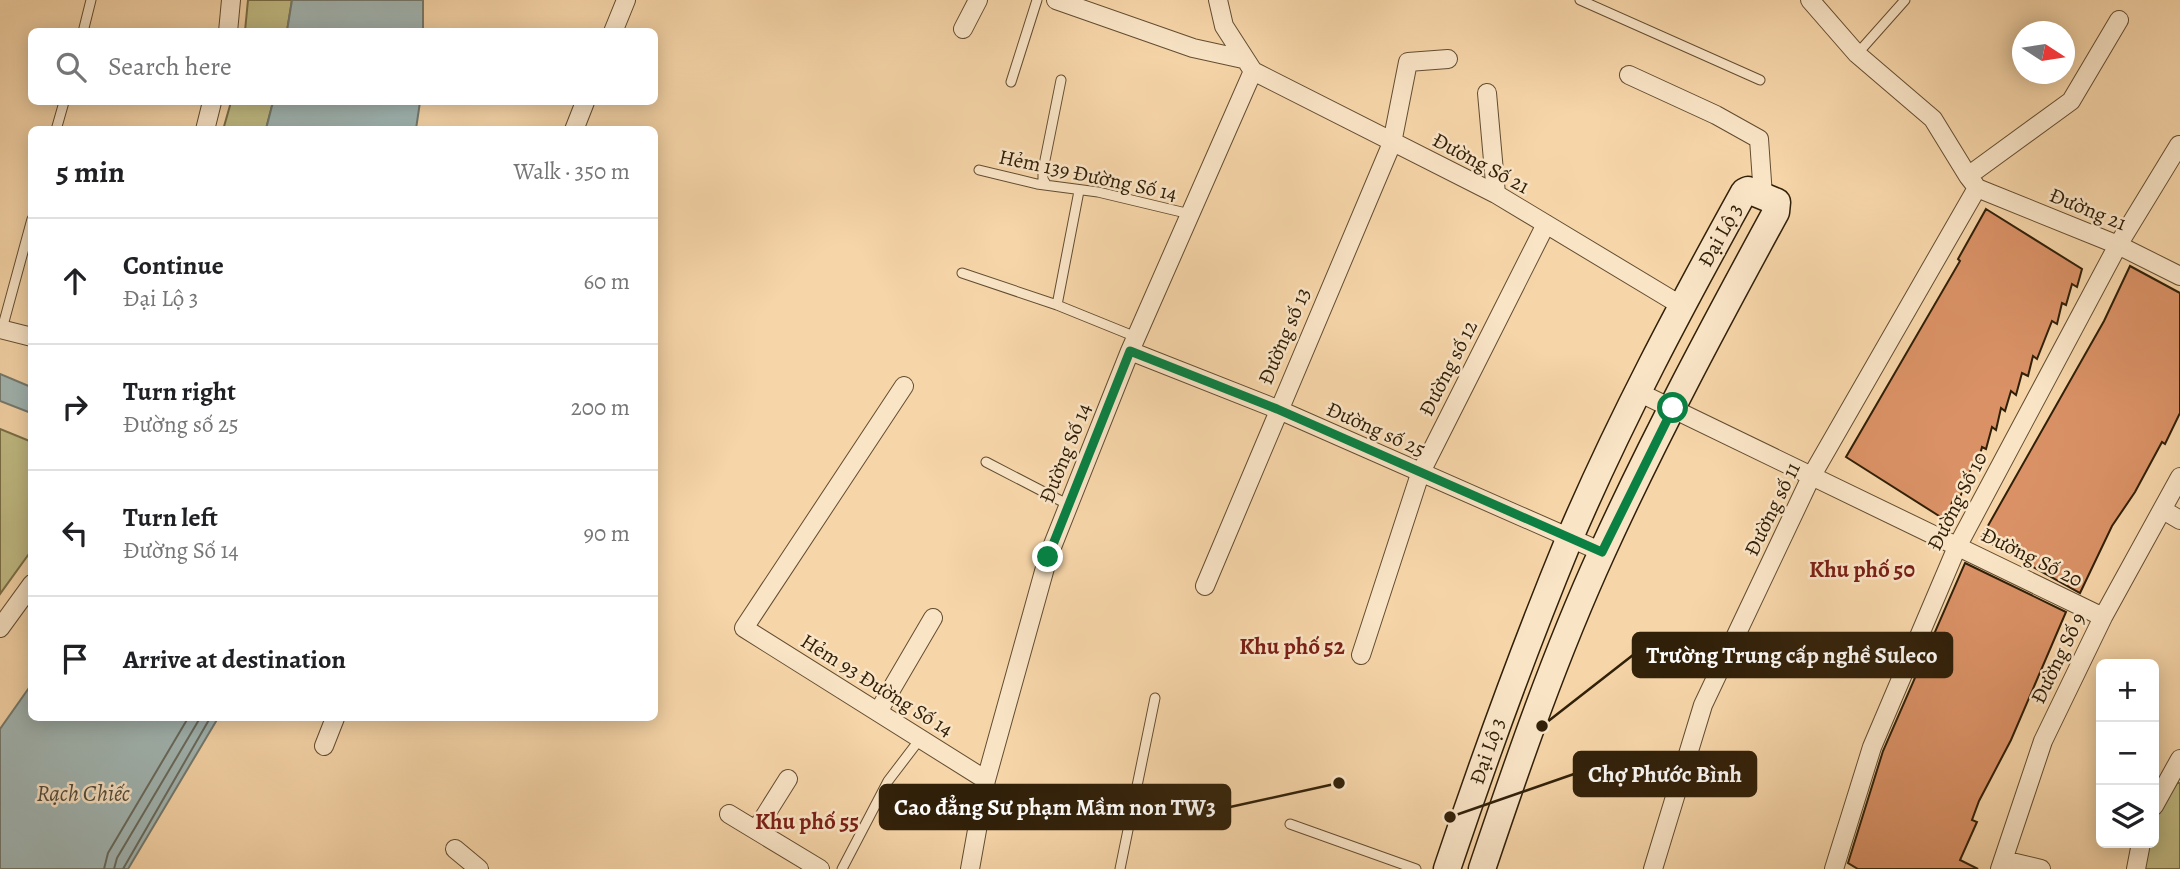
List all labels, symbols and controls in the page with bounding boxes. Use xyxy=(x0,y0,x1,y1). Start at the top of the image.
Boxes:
north arrow xyxy=(2012,21,2075,84)
search box xyxy=(28,28,658,105)
icon: search xyxy=(52,48,90,86)
text: Search here xyxy=(108,49,232,84)
street label: Đường Số 21 xyxy=(1428,126,1534,200)
street label: Hẻm 139 Đường Số 14 xyxy=(996,142,1180,208)
text: 5 min xyxy=(56,152,125,192)
text: Walk · 350 m xyxy=(514,156,630,187)
street label: Đường 21 xyxy=(2045,181,2131,237)
street label: Đại Lộ 3 xyxy=(1691,198,1749,272)
text: Continue xyxy=(123,248,224,283)
icon: ahead xyxy=(56,262,94,300)
text: 60 m xyxy=(583,266,630,297)
text: Đại Lộ 3 xyxy=(123,283,198,314)
street label: Đường số 13 xyxy=(1251,283,1317,389)
street label: Đường số 12 xyxy=(1412,315,1484,421)
text: Turn right xyxy=(123,374,236,409)
icon: right xyxy=(56,388,94,426)
text: 200 m xyxy=(571,392,630,423)
route start xyxy=(1657,392,1688,423)
street label: Đường số 25 xyxy=(1322,395,1430,463)
street label: Đường Số 14 xyxy=(1032,399,1098,507)
text: Đường số 25 xyxy=(123,409,239,440)
street label: Đường Số 10 xyxy=(1920,447,1994,555)
street label: Đường số 11 xyxy=(1737,457,1807,561)
text: Turn left xyxy=(123,500,218,535)
icon: left xyxy=(56,514,94,552)
text: 90 m xyxy=(584,518,630,549)
street label: Đường Số 20 xyxy=(1976,520,2088,594)
text: Đường Số 14 xyxy=(123,535,239,566)
route end xyxy=(1032,541,1063,572)
district label: Khu phố 50 xyxy=(1809,554,1915,585)
street label: Đường Số 9 xyxy=(2024,608,2092,708)
street label: Hẻm 93 Đường Số 14 xyxy=(796,627,958,743)
district label: Khu phố 52 xyxy=(1239,631,1345,662)
callout: Trường Trung cấp nghề Suleco xyxy=(1633,633,1952,677)
icon: arrive xyxy=(56,640,94,678)
text: Trường Trung cấp nghề Suleco xyxy=(1646,640,1938,671)
text: Arrive at destination xyxy=(123,642,346,677)
map controls xyxy=(2096,659,2159,848)
button: + xyxy=(2096,659,2159,722)
street label: Đại Lộ 3 xyxy=(1463,714,1511,788)
button: − xyxy=(2096,722,2159,785)
callout: Chợ Phước Bình xyxy=(1574,752,1756,796)
text: Chợ Phước Bình xyxy=(1588,759,1742,790)
water label: Rạch Chiếc xyxy=(36,778,131,809)
callout: Cao đẳng Sư phạm Mầm non TW3 xyxy=(880,785,1230,829)
button: layers xyxy=(2096,785,2159,848)
text: Cao đẳng Sư phạm Mầm non TW3 xyxy=(894,792,1216,823)
district label: Khu phố 55 xyxy=(755,806,859,837)

